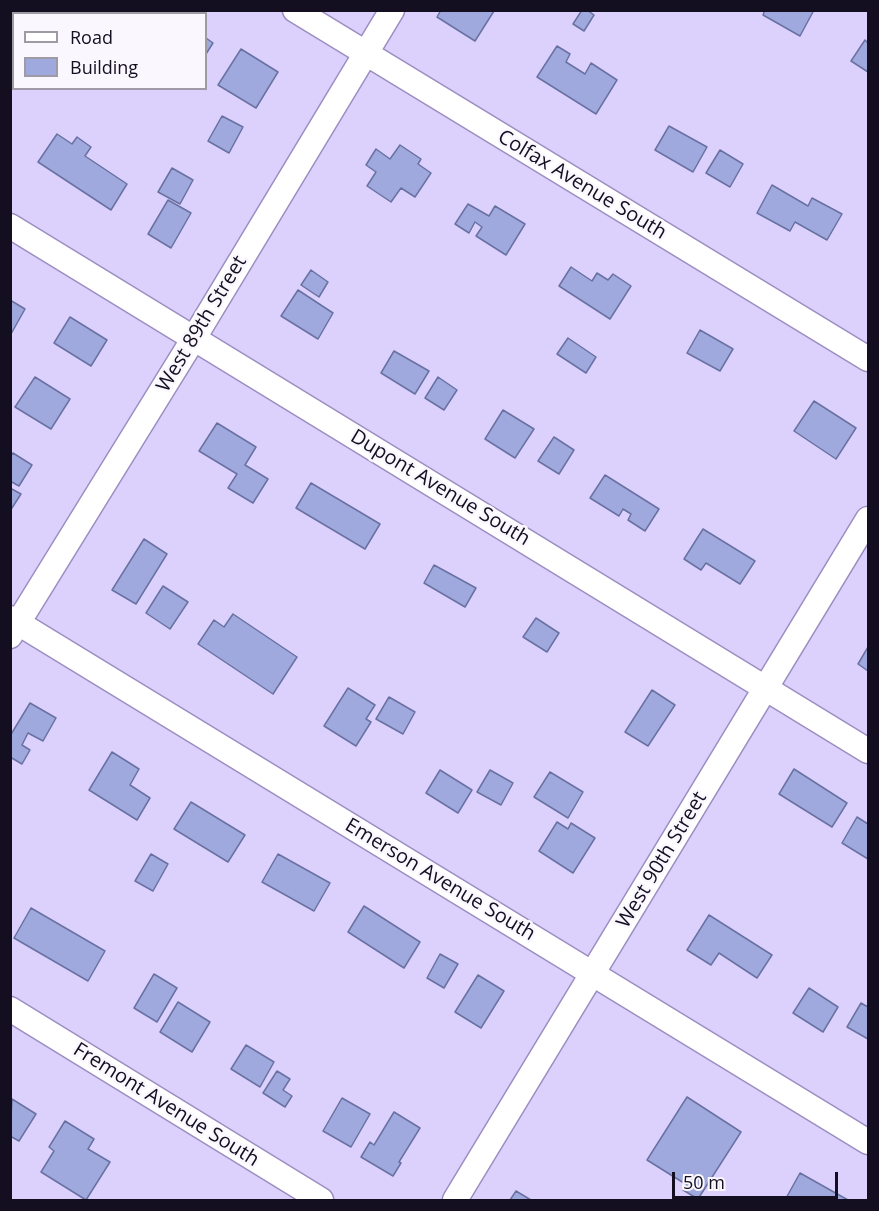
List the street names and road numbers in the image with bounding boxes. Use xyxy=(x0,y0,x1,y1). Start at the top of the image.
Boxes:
street label: Colfax Avenue South xyxy=(493,125,671,245)
street label: West 89th Street xyxy=(152,251,252,397)
street label: Dupont Avenue South xyxy=(346,425,534,551)
street label: West 90th Street xyxy=(612,787,712,933)
street label: Emerson Avenue South xyxy=(341,814,539,946)
street label: Fremont Avenue South xyxy=(69,1038,263,1172)

